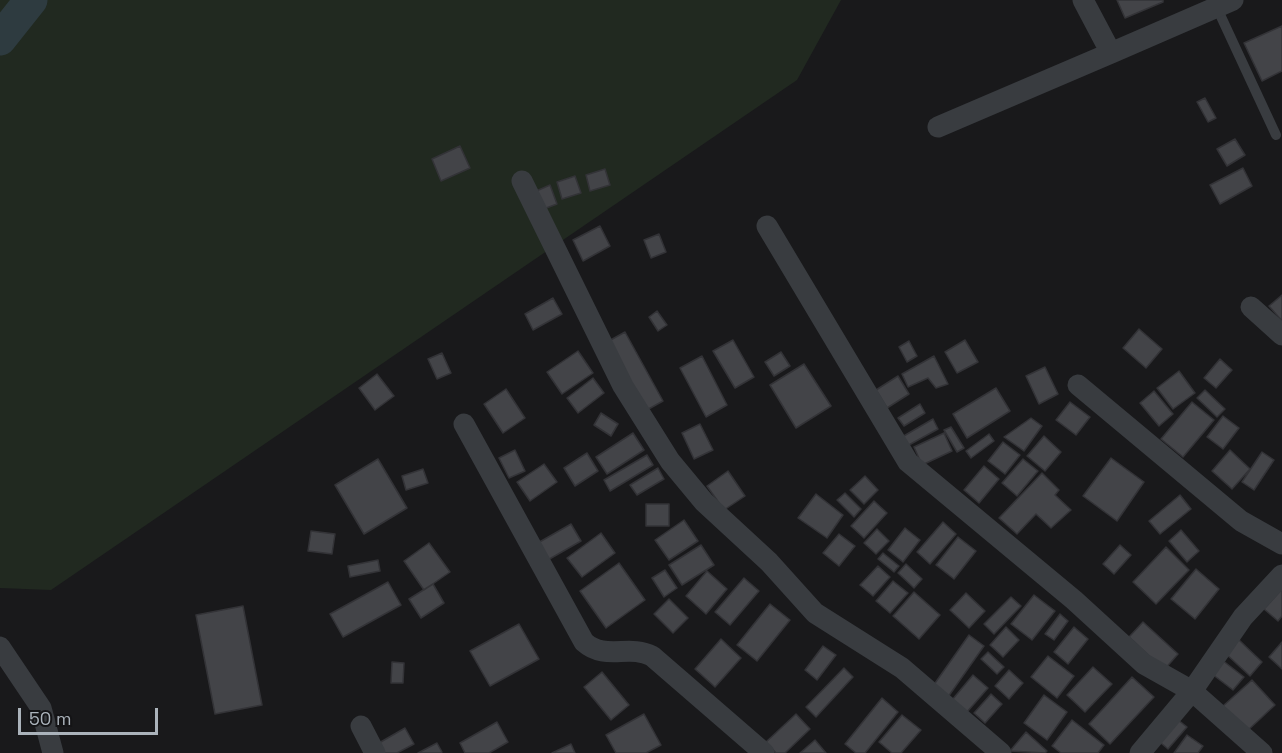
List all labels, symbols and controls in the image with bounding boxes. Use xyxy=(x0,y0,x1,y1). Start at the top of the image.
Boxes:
scale bar xyxy=(21,696,160,734)
text: 50 m xyxy=(29,707,71,730)

